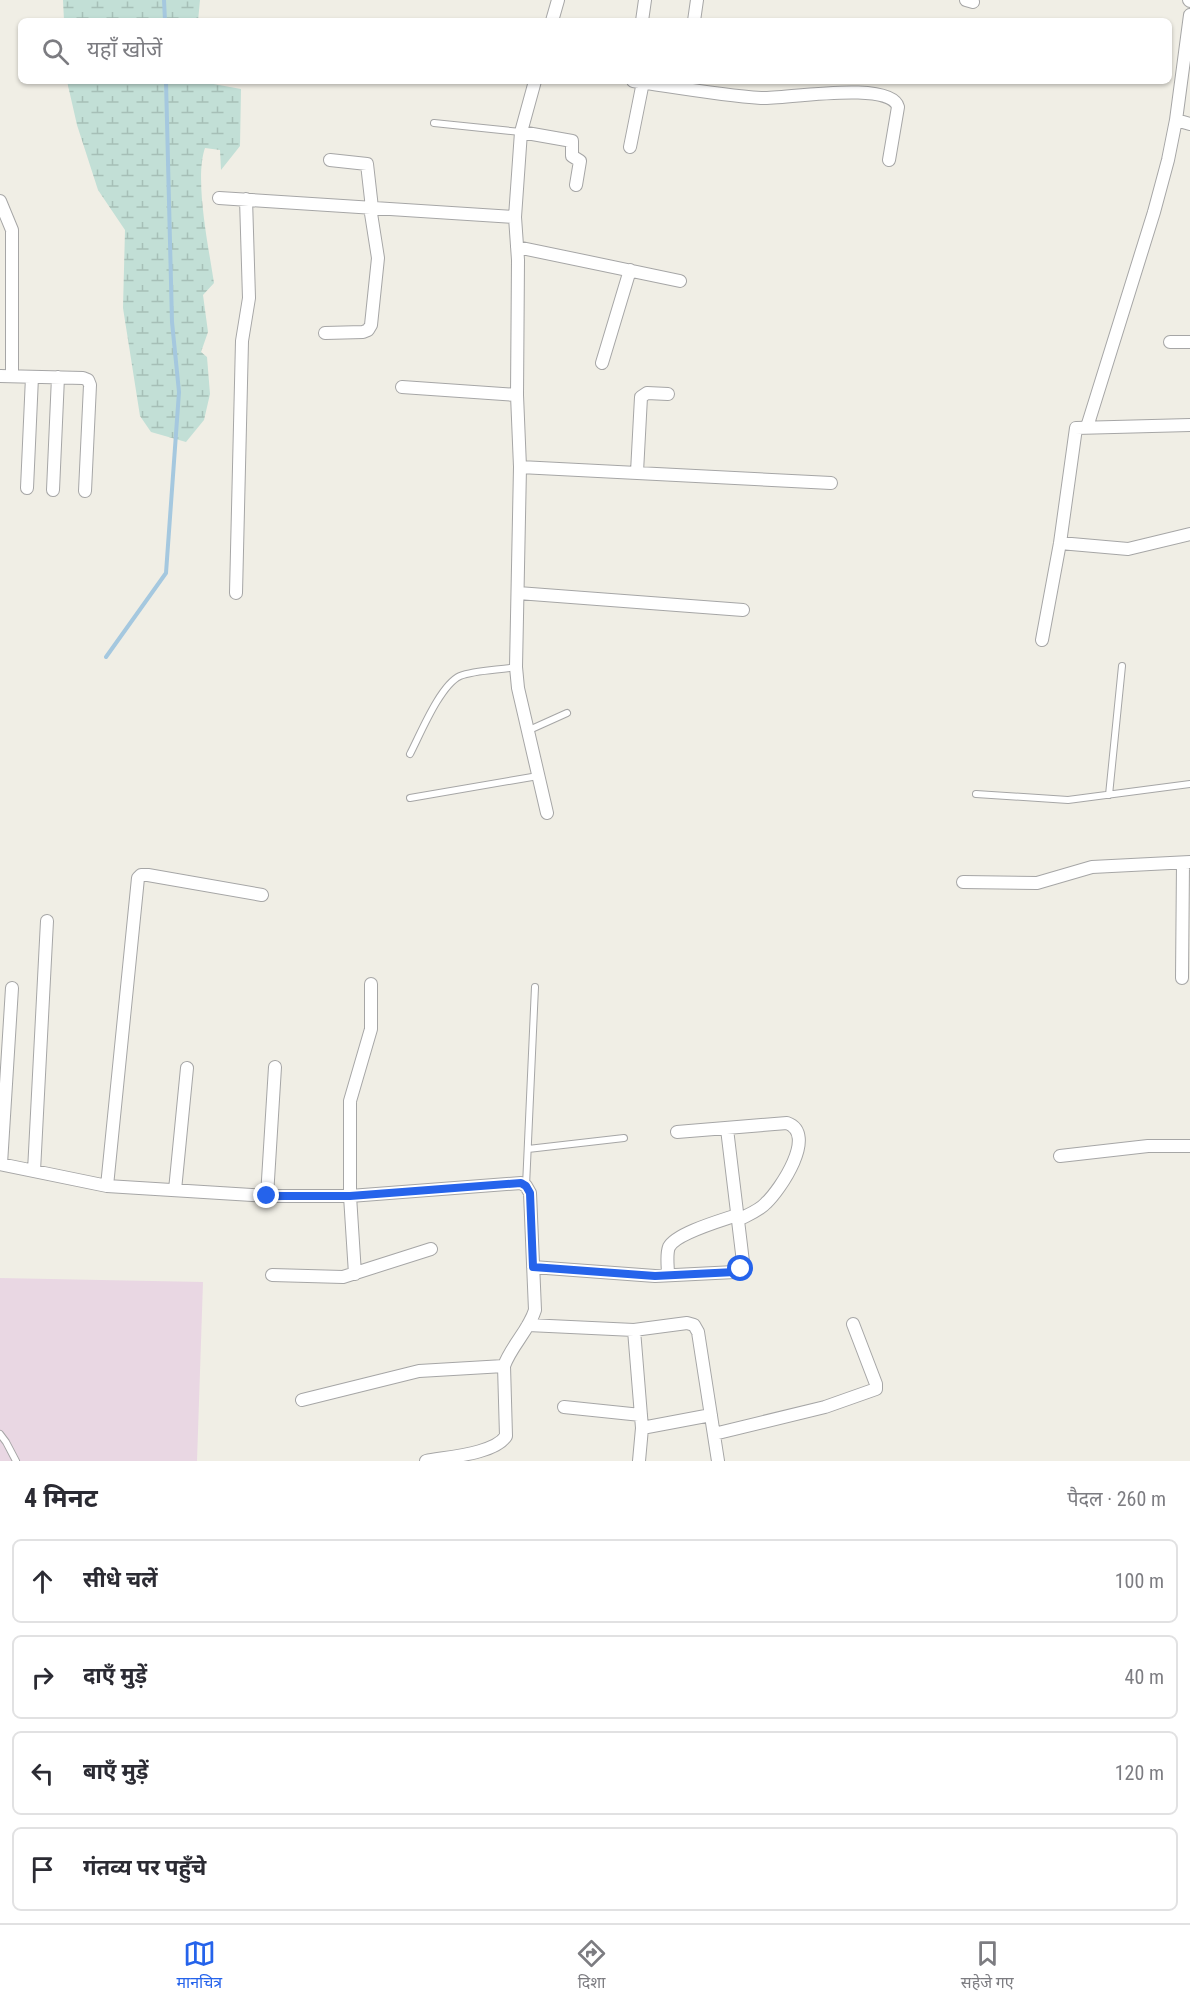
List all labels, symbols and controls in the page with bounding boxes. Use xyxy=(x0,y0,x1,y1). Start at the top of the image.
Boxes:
search box xyxy=(18,18,1172,84)
icon: search xyxy=(39,35,72,68)
text: यहाँ खोजें xyxy=(87,37,162,62)
route end xyxy=(253,1182,279,1208)
route start xyxy=(727,1255,753,1281)
text: 4 मिनट xyxy=(24,1483,98,1513)
text: पैदल · 260 m xyxy=(1067,1487,1166,1511)
icon: ahead xyxy=(26,1565,59,1598)
text: सीधे चलें xyxy=(83,1567,157,1592)
text: 100 m xyxy=(1115,1569,1164,1593)
icon: right xyxy=(26,1661,59,1694)
text: दाएँ मुड़ें xyxy=(83,1663,147,1688)
text: 40 m xyxy=(1125,1665,1164,1689)
icon: left xyxy=(26,1757,59,1790)
text: बाएँ मुड़ें xyxy=(83,1759,148,1784)
text: 120 m xyxy=(1115,1761,1164,1785)
icon: arrive xyxy=(26,1853,59,1886)
text: गंतव्य पर पहुँचे xyxy=(83,1855,206,1880)
tab: मानचित्र xyxy=(176,1937,222,1995)
tab: दिशा xyxy=(575,1937,608,1995)
tab: सहेजे गए xyxy=(961,1937,1014,1995)

